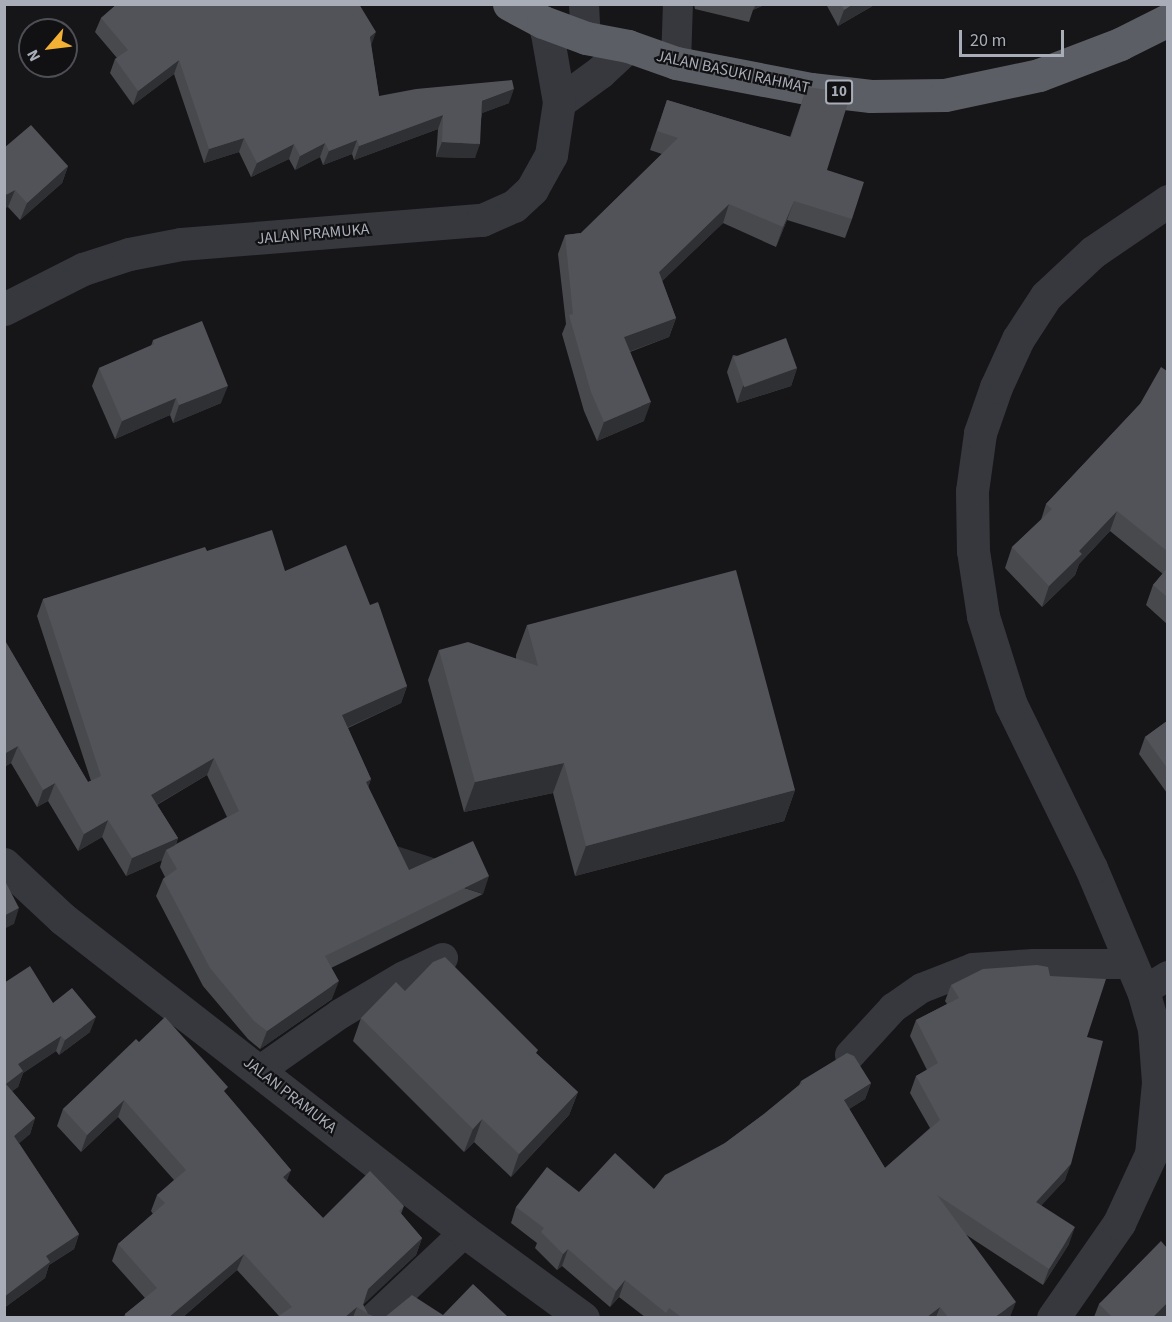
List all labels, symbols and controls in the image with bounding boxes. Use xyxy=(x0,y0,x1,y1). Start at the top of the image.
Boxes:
north arrow xyxy=(18,18,78,78)
scale bar xyxy=(962,18,1067,56)
text: 20 m xyxy=(970,28,1006,53)
text: N xyxy=(22,46,46,65)
street label: JALAN BASUKI RAHMAT xyxy=(655,46,811,98)
road number: 10 xyxy=(824,80,854,104)
street label: JALAN PRAMUKA xyxy=(256,220,370,248)
street label: JALAN PRAMUKA xyxy=(240,1053,340,1137)

